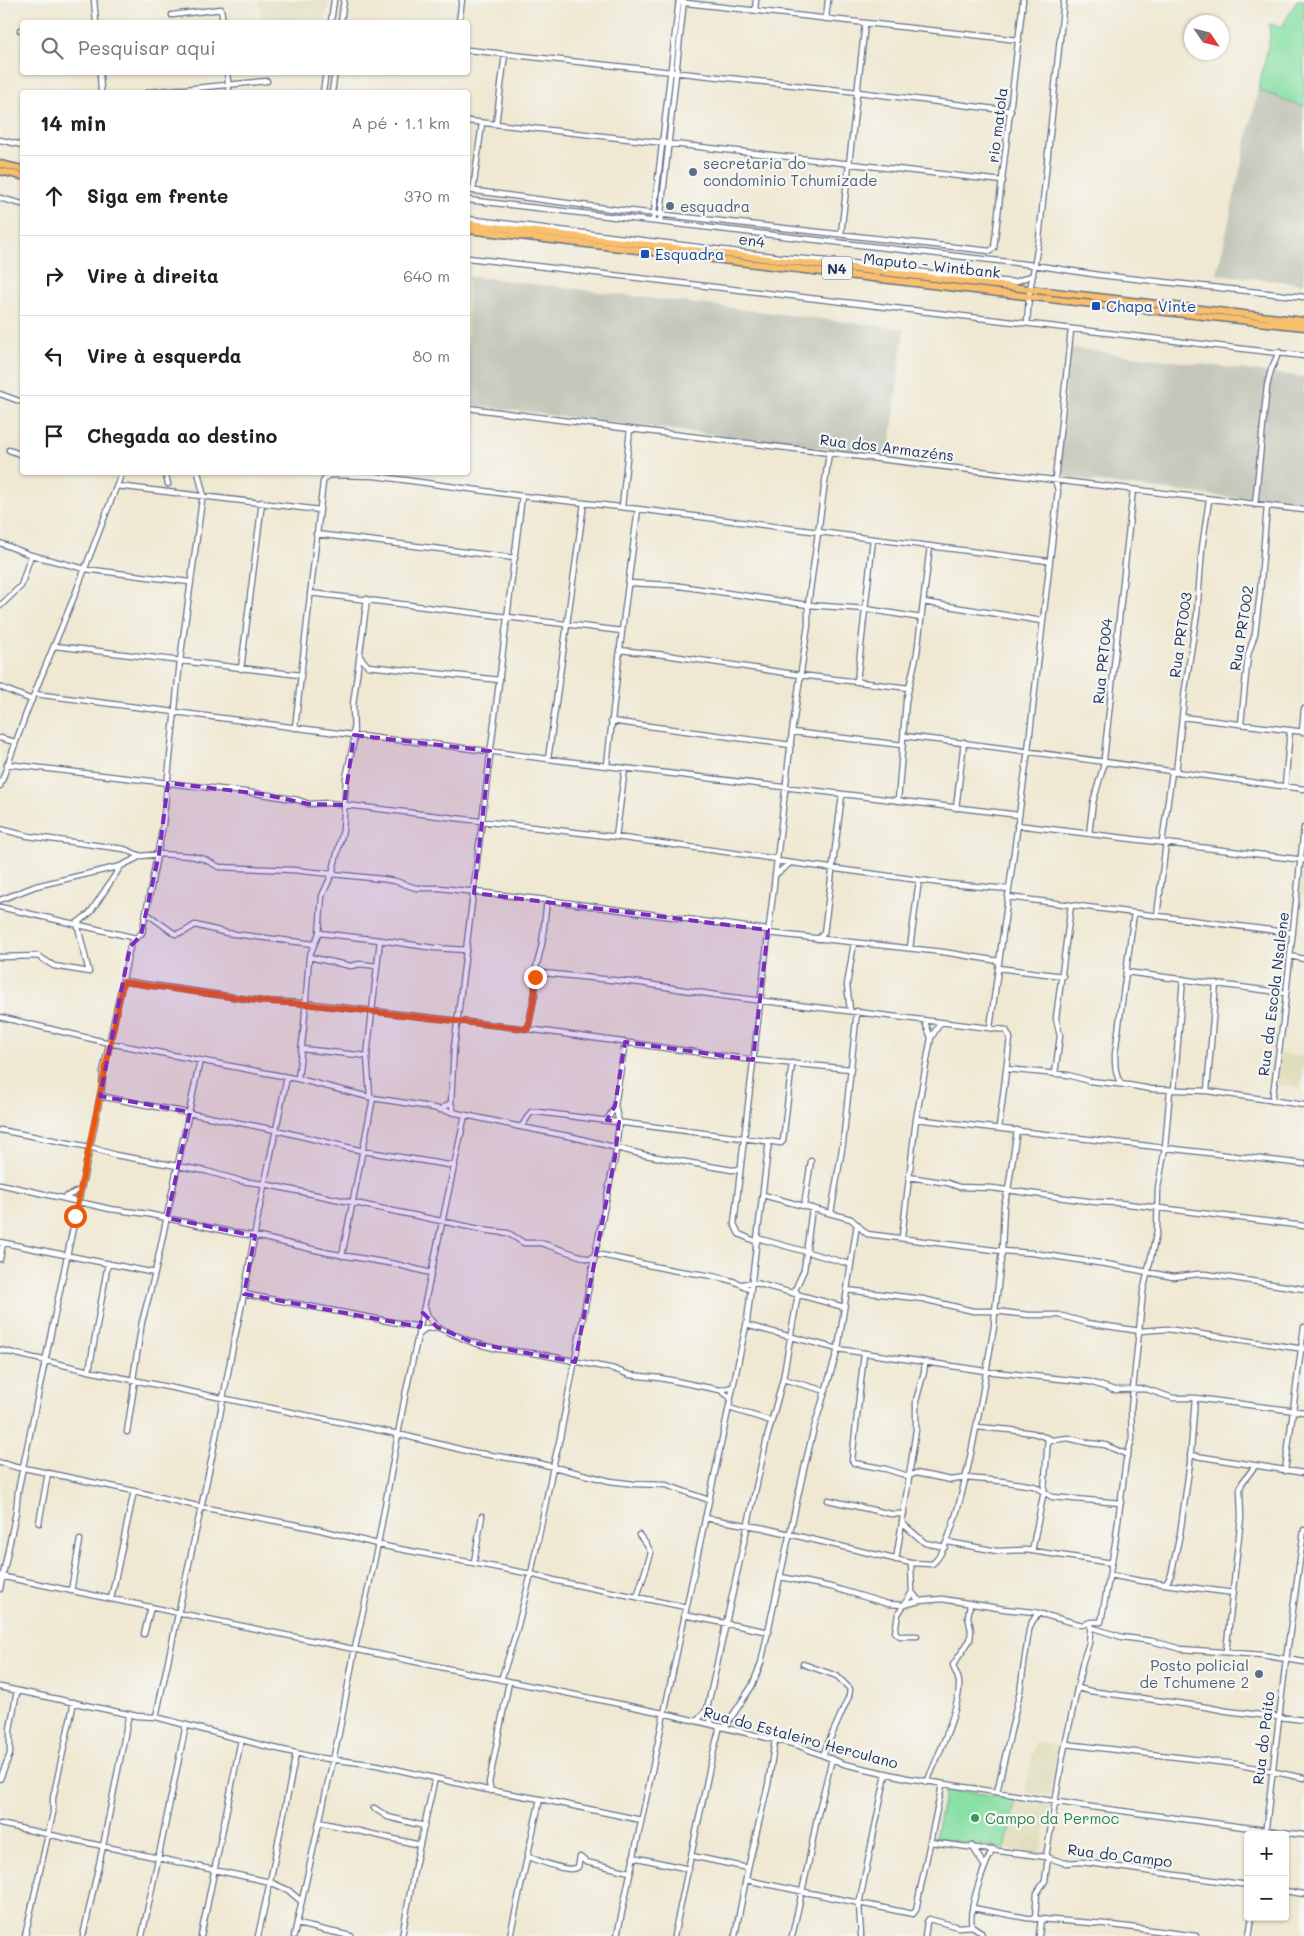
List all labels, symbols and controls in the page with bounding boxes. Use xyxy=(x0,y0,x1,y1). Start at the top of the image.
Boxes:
north arrow xyxy=(1184,15,1229,60)
search box xyxy=(20,20,470,75)
icon: search xyxy=(38,34,66,62)
text: Pesquisar aqui xyxy=(78,35,216,60)
street label: rio matola xyxy=(982,86,1012,164)
text: 14 min xyxy=(40,109,106,136)
text: A pé · 1.1 km xyxy=(351,112,450,133)
place label: secretaria do condominio Tchumizade xyxy=(703,153,877,190)
marker: secretaria do condominio Tchumizade xyxy=(687,166,699,178)
icon: ahead xyxy=(40,182,68,210)
text: Siga em frente xyxy=(87,183,228,208)
text: 370 m xyxy=(404,185,450,206)
place label: esquadra xyxy=(680,196,750,216)
marker: esquadra xyxy=(664,200,676,212)
street label: en4 xyxy=(738,228,767,252)
place label: Esquadra xyxy=(655,244,724,264)
marker: Esquadra xyxy=(639,248,651,260)
street label: Maputo - Wintbank xyxy=(862,248,1002,282)
road number: N4 xyxy=(822,256,852,280)
icon: right xyxy=(40,262,68,290)
text: Vire à direita xyxy=(87,263,219,288)
text: 640 m xyxy=(403,265,450,286)
place label: Chapa Vinte xyxy=(1106,296,1196,316)
marker: Chapa Vinte xyxy=(1090,300,1102,312)
icon: left xyxy=(40,342,68,370)
text: Vire à esquerda xyxy=(87,343,242,368)
text: 80 m xyxy=(413,345,450,366)
icon: arrive xyxy=(40,422,68,450)
text: Chegada ao destino xyxy=(87,423,277,448)
street label: Rua dos Armazéns xyxy=(819,429,955,465)
street label: Rua PRT002 xyxy=(1224,584,1258,672)
street label: Rua PRT003 xyxy=(1164,591,1196,679)
street label: Rua PRT004 xyxy=(1088,617,1116,705)
street label: Rua da Escola Nsalene xyxy=(1253,911,1293,1077)
route end xyxy=(524,966,547,989)
route start xyxy=(64,1205,87,1228)
place label: Posto policial de Tchumene 2 xyxy=(1140,1655,1249,1692)
marker: Posto policial de Tchumene 2 xyxy=(1253,1668,1265,1680)
street label: Rua do Paito xyxy=(1247,1690,1279,1786)
street label: Rua do Estaleiro Herculano xyxy=(701,1701,901,1773)
place label: Campo da Permoc xyxy=(985,1808,1119,1828)
marker: Campo da Permoc xyxy=(969,1812,981,1824)
map controls xyxy=(1244,1831,1289,1921)
button: + xyxy=(1244,1831,1289,1876)
street label: Rua do Campo xyxy=(1067,1839,1174,1871)
button: − xyxy=(1244,1876,1289,1921)

